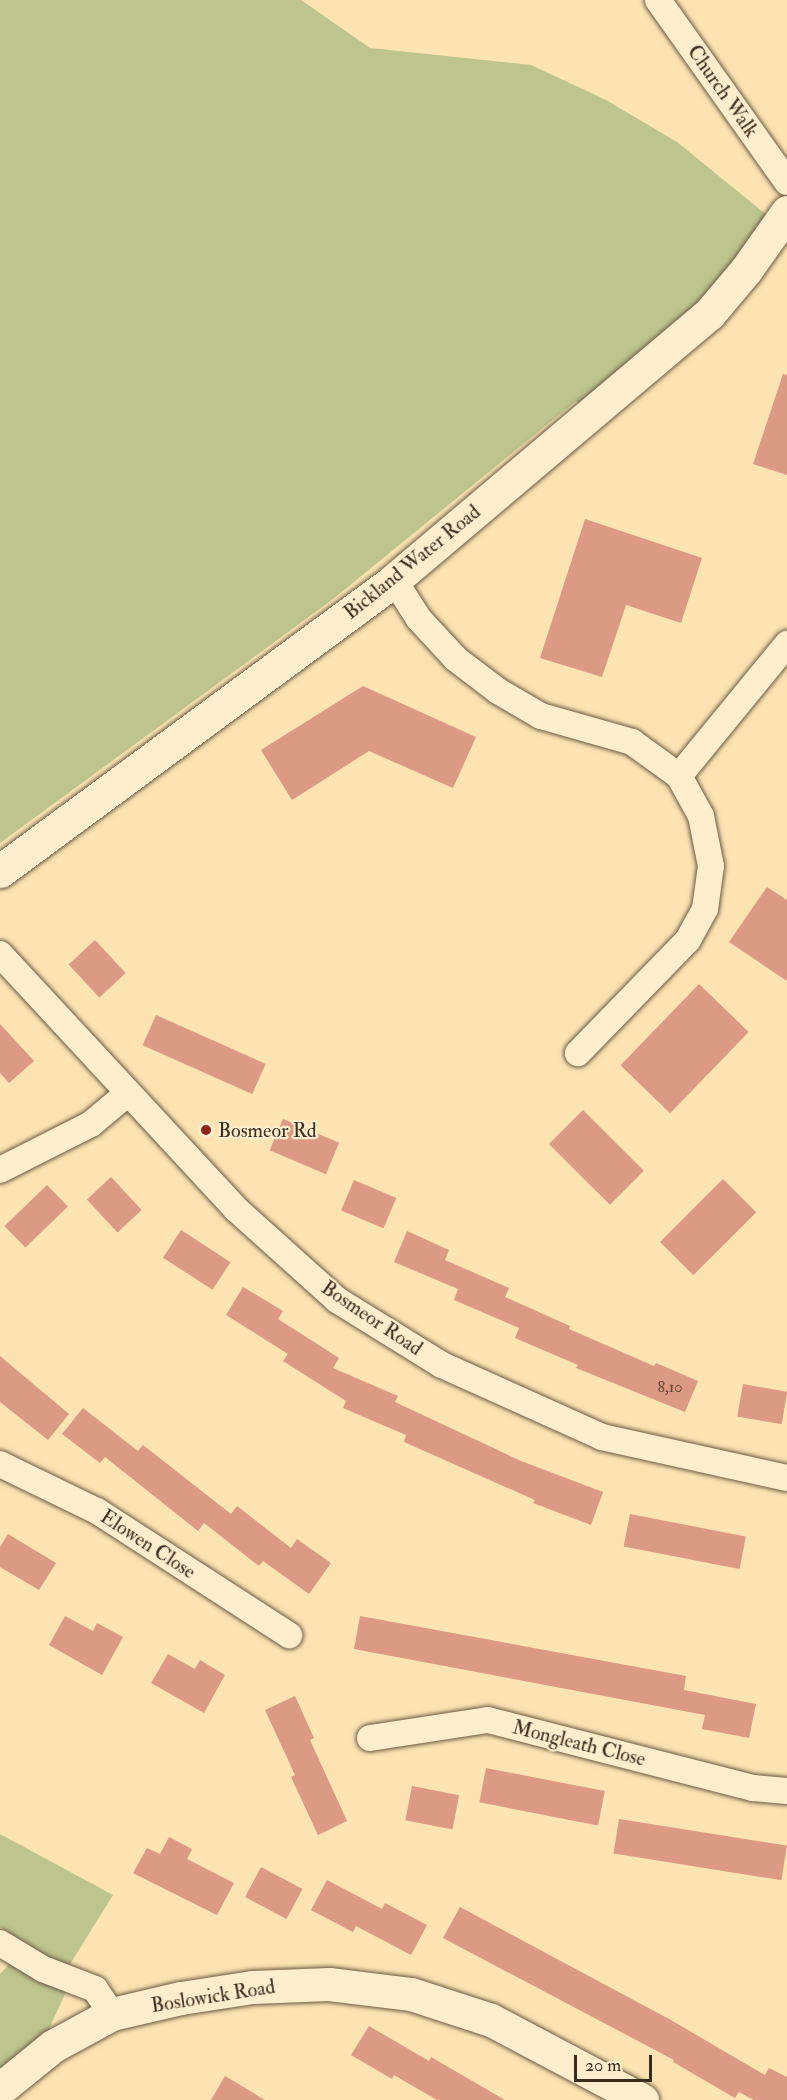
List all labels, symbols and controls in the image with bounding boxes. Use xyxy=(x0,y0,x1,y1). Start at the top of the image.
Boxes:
street label: Church Walk xyxy=(682,40,764,142)
street label: Bickland Water Road xyxy=(339,500,485,624)
place label: Bosmeor Rd xyxy=(218,1118,317,1142)
marker: Bosmeor Rd xyxy=(199,1123,213,1137)
street label: Bosmeor Road xyxy=(317,1275,427,1361)
house number: 8,10 xyxy=(657,1377,683,1397)
street label: Elowen Close xyxy=(96,1504,200,1584)
street label: Mongleath Close xyxy=(510,1715,648,1771)
street label: Boslowick Road xyxy=(149,1974,277,2018)
scale bar xyxy=(577,2043,655,2081)
text: 20 m xyxy=(585,2054,621,2077)

